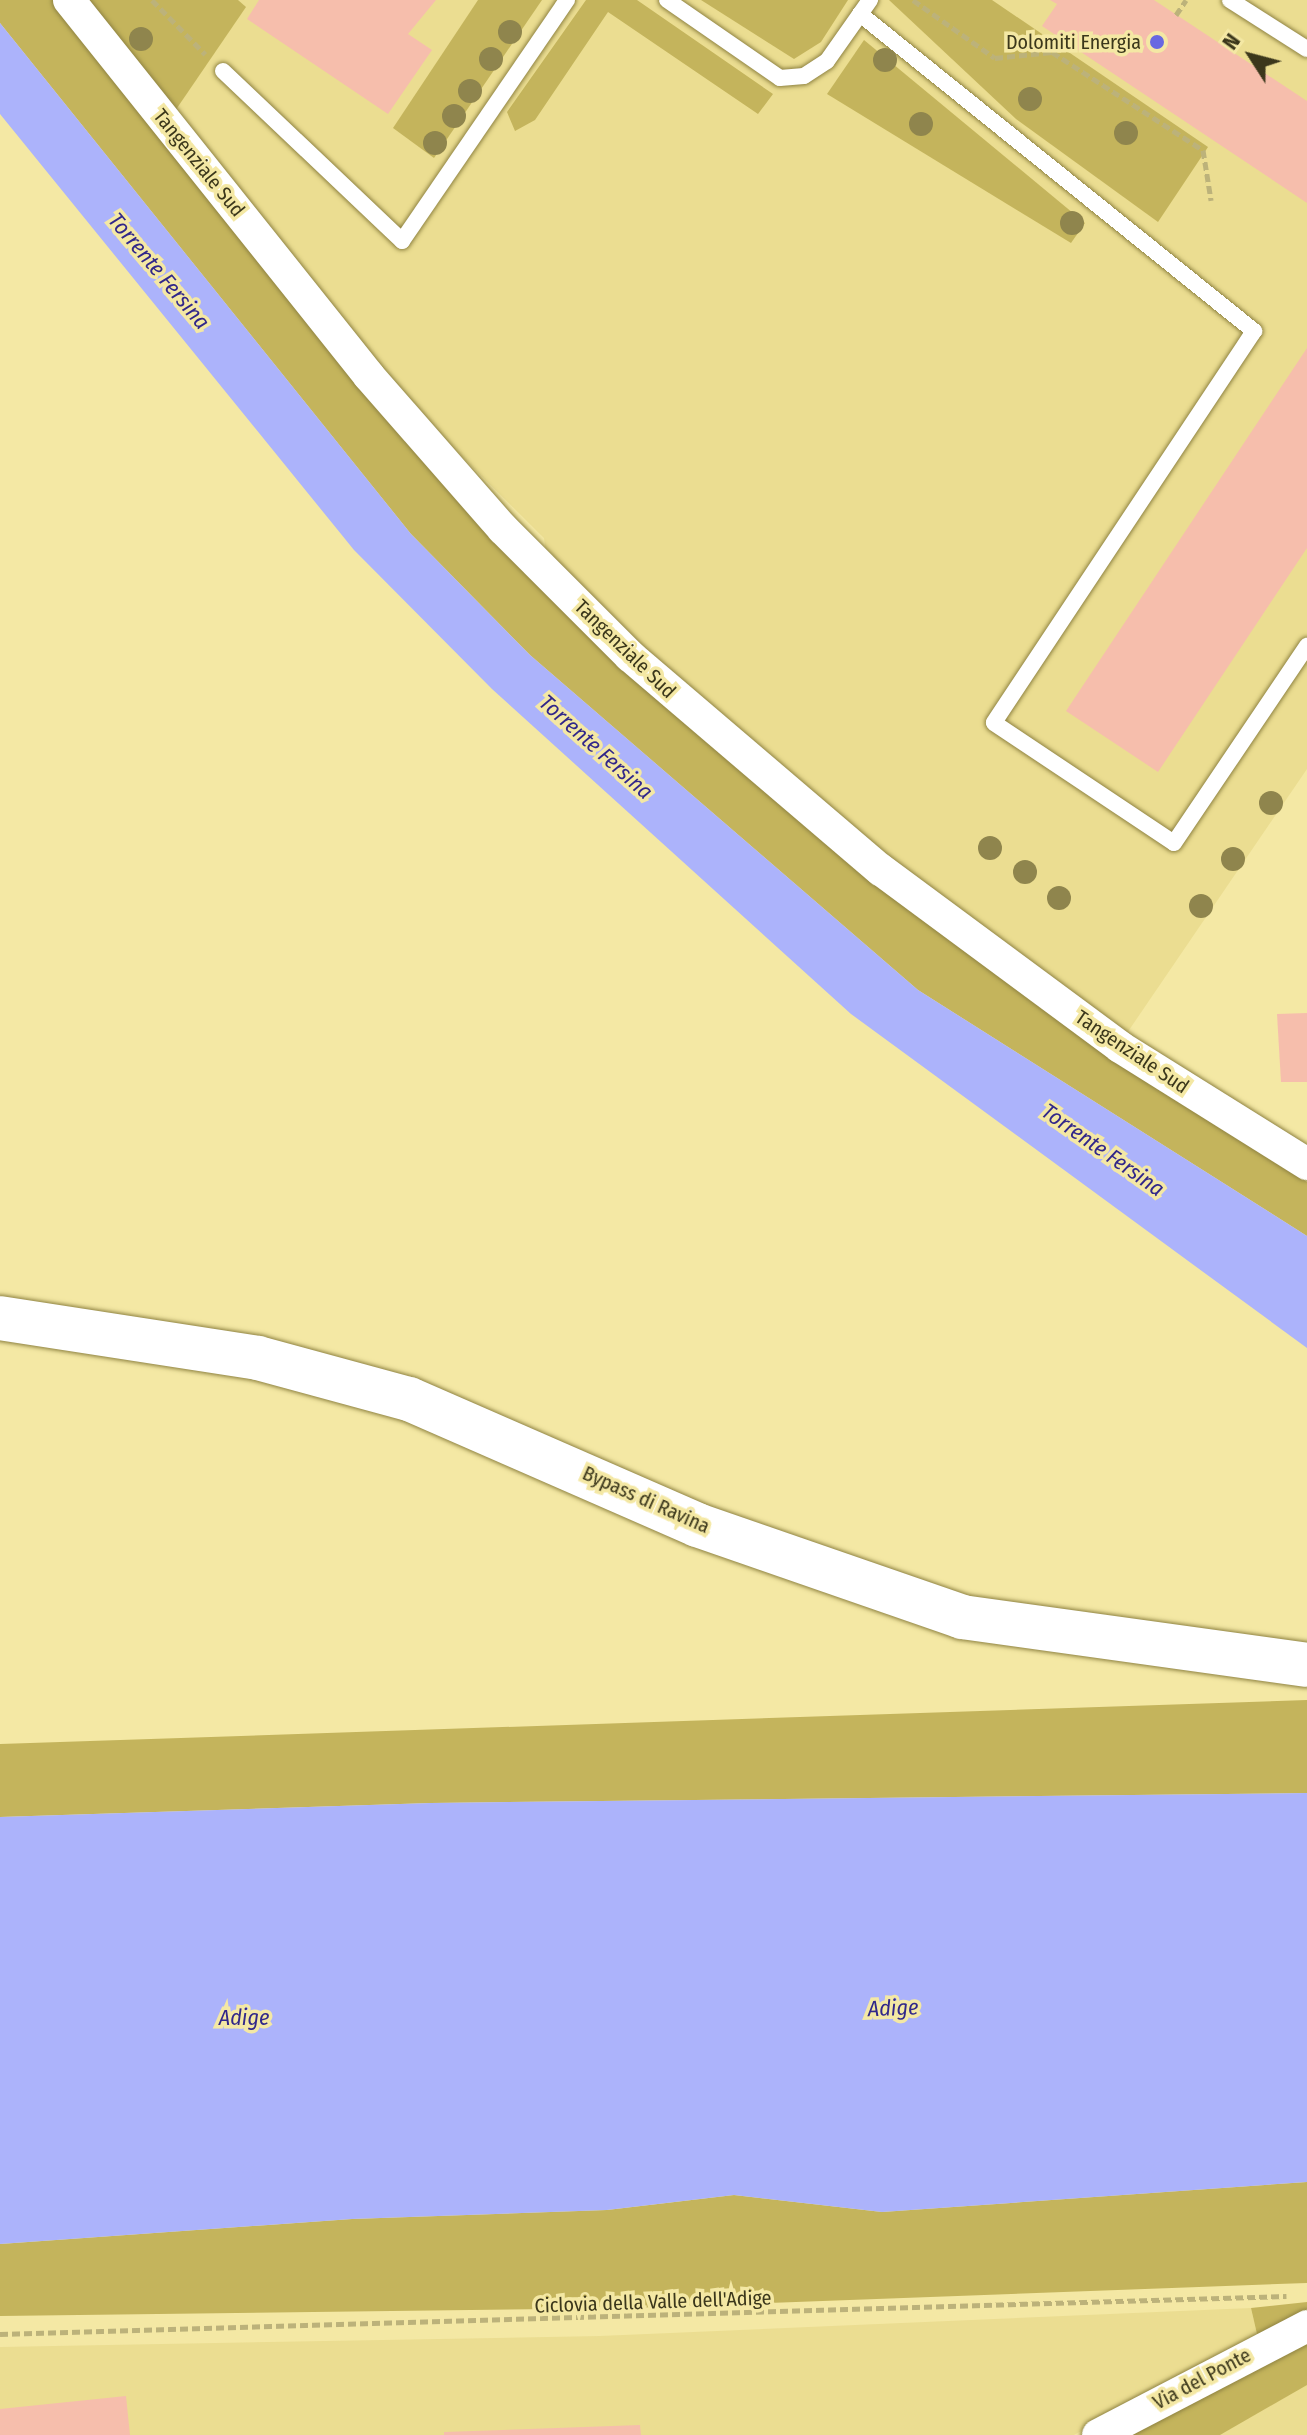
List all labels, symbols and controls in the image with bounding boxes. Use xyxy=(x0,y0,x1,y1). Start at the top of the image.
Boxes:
north arrow xyxy=(1211,16,1291,96)
text: N xyxy=(1216,28,1246,55)
place label: Dolomiti Energia xyxy=(1006,30,1141,54)
marker: Dolomiti Energia xyxy=(1148,33,1166,51)
street label: Tangenziale Sud xyxy=(148,104,250,222)
water label: Torrente Fersina xyxy=(103,208,215,334)
street label: Tangenziale Sud xyxy=(569,595,681,703)
water label: Torrente Fersina xyxy=(534,689,658,805)
street label: Tangenziale Sud xyxy=(1071,1005,1193,1099)
water label: Torrente Fersina xyxy=(1037,1098,1169,1202)
street label: Bypass di Ravina xyxy=(579,1461,713,1539)
water label: Adige xyxy=(867,1994,919,2022)
water label: Adige xyxy=(219,2005,269,2031)
street label: Ciclovia della Valle dell'Adige xyxy=(534,2286,772,2318)
street label: Via del Ponte xyxy=(1149,2343,1255,2415)

